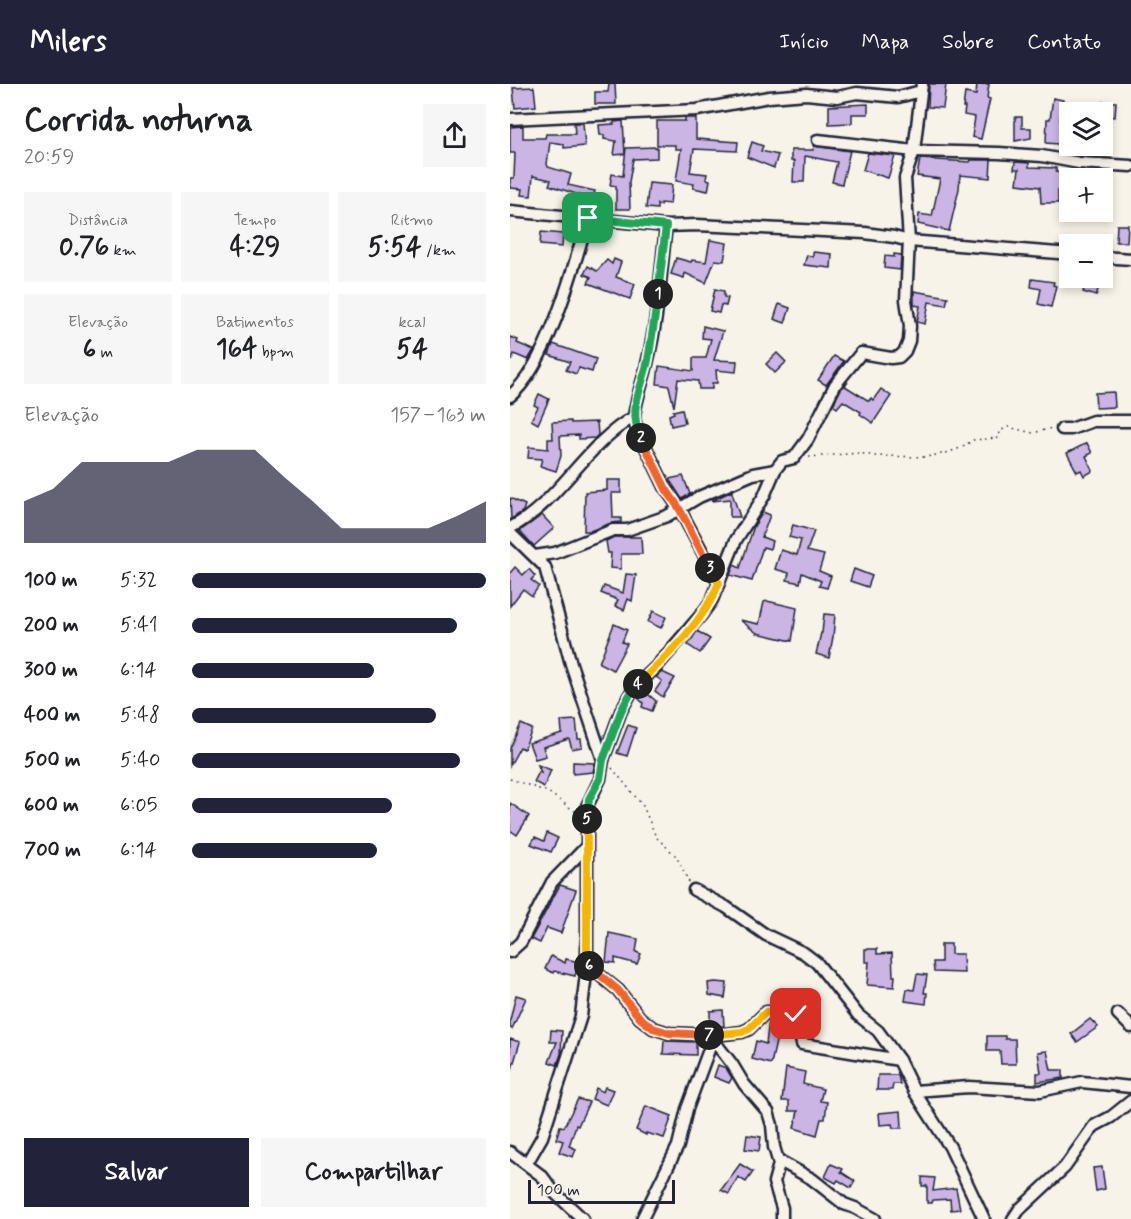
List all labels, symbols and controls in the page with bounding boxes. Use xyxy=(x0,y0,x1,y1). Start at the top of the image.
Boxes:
text: Milers xyxy=(30,24,107,61)
text: Início xyxy=(779,28,829,56)
text: Mapa xyxy=(862,28,909,56)
text: Sobre xyxy=(942,28,994,56)
text: Contato xyxy=(1027,28,1101,56)
text: Corrida noturna xyxy=(24,99,253,143)
map controls xyxy=(1059,102,1113,288)
button: layers xyxy=(1059,102,1113,156)
button: share xyxy=(423,104,486,167)
text: 20:59 xyxy=(24,144,75,171)
button: + xyxy=(1059,168,1113,222)
pin xyxy=(562,192,613,243)
icon: arrive xyxy=(571,201,604,234)
text: Distância xyxy=(68,210,128,231)
text: Tempo xyxy=(234,210,276,231)
text: Ritmo xyxy=(391,210,433,231)
text: 0.76 xyxy=(59,231,109,265)
text: 4:29 xyxy=(230,231,280,265)
text: 5:54 xyxy=(368,231,422,265)
button: − xyxy=(1059,234,1113,288)
text: km xyxy=(109,240,137,261)
text: /km xyxy=(422,240,456,261)
pin: 1 xyxy=(643,279,673,309)
text: 1 xyxy=(654,283,662,304)
text: Elevação xyxy=(68,312,128,333)
text: Batimentos xyxy=(216,312,294,333)
text: kcal xyxy=(399,312,425,333)
text: 6 xyxy=(83,333,96,367)
text: 164 xyxy=(216,333,257,367)
text: 54 xyxy=(396,333,428,367)
text: m xyxy=(96,342,113,363)
text: bpm xyxy=(257,342,294,363)
text: Elevação xyxy=(24,402,99,429)
text: 157–163 m xyxy=(390,402,486,429)
pin: 2 xyxy=(626,423,656,453)
text: 2 xyxy=(637,427,645,448)
pin: 3 xyxy=(695,553,725,583)
text: 3 xyxy=(706,557,714,578)
text: 100 m xyxy=(24,567,78,594)
text: 5:32 xyxy=(120,567,157,594)
text: 200 m xyxy=(24,612,79,639)
text: 5:41 xyxy=(120,612,158,639)
text: 300 m xyxy=(24,657,78,684)
text: 6:14 xyxy=(120,657,157,684)
pin: 4 xyxy=(623,669,653,699)
text: 4 xyxy=(633,673,643,694)
text: 400 m xyxy=(24,702,80,729)
text: 5:48 xyxy=(120,702,160,729)
text: 500 m xyxy=(24,747,81,774)
text: 5:40 xyxy=(120,747,160,774)
text: 600 m xyxy=(24,792,79,819)
text: 6:05 xyxy=(120,792,157,819)
pin: 5 xyxy=(572,804,602,834)
text: 5 xyxy=(582,808,592,829)
text: 700 m xyxy=(24,837,81,864)
text: 6:14 xyxy=(120,837,157,864)
pin: 6 xyxy=(574,951,604,981)
text: 6 xyxy=(585,955,593,976)
pin xyxy=(770,988,821,1039)
icon: check xyxy=(779,997,812,1030)
pin: 7 xyxy=(694,1020,724,1050)
text: 7 xyxy=(704,1024,714,1045)
button: Salvar xyxy=(24,1138,249,1207)
button: Compartilhar xyxy=(261,1138,486,1207)
scale bar xyxy=(528,1177,675,1204)
text: 100 m xyxy=(537,1180,580,1201)

